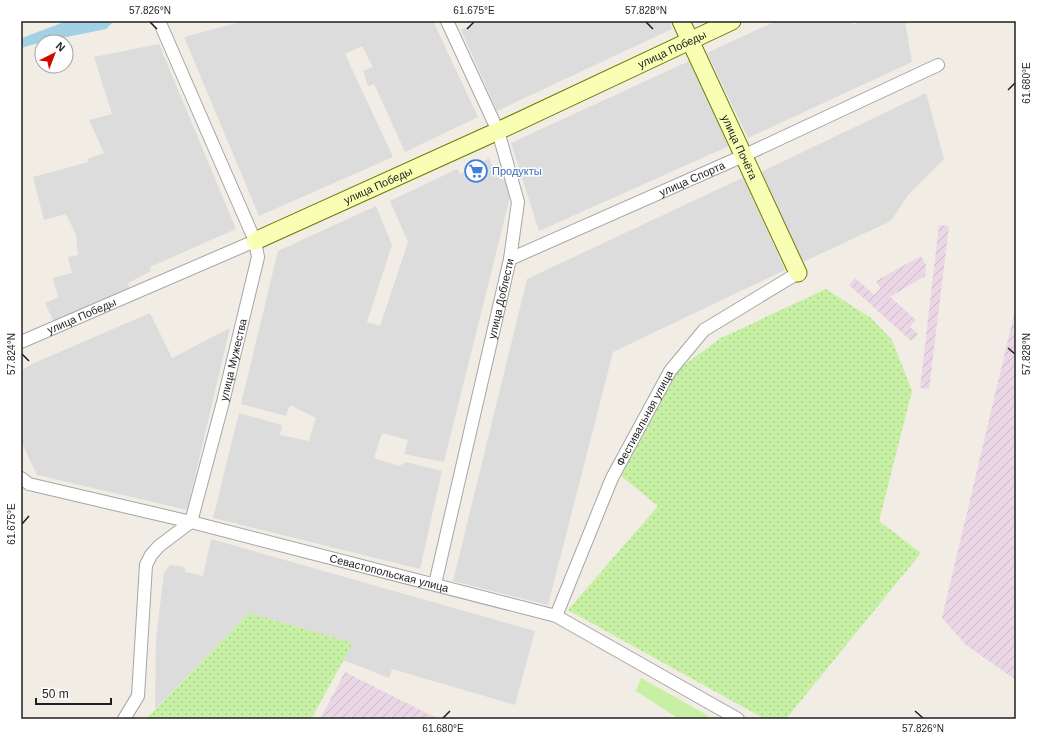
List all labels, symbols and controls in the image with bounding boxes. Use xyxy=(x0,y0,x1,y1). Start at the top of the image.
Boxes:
text: 57.826°N xyxy=(129,5,171,16)
text: 61.675°E xyxy=(453,5,495,16)
text: 57.828°N xyxy=(625,5,667,16)
street label: улица Победы xyxy=(636,28,708,70)
north arrow xyxy=(34,34,74,74)
text: N xyxy=(54,39,68,54)
text: 61.680°E xyxy=(1021,62,1032,104)
street label: улица Почёта xyxy=(719,113,760,182)
supermarket icon: Продукты xyxy=(463,158,489,184)
street label: улица Спорта xyxy=(657,158,727,198)
street label: улица Победы xyxy=(342,165,414,206)
place label: Продукты xyxy=(492,165,542,177)
street label: улица Доблести xyxy=(486,257,516,340)
street label: улица Победы xyxy=(45,296,118,336)
street label: улица Мужества xyxy=(217,317,249,402)
text: 57.824°N xyxy=(6,333,17,375)
text: 57.828°N xyxy=(1021,333,1032,375)
street label: Фестивальная улица xyxy=(614,368,676,468)
text: 61.675°E xyxy=(6,503,17,545)
street label: Севастопольская улица xyxy=(328,552,451,594)
scale bar xyxy=(36,680,111,706)
text: 50 m xyxy=(42,687,69,701)
text: 61.680°E xyxy=(422,723,464,734)
text: 57.826°N xyxy=(902,723,944,734)

